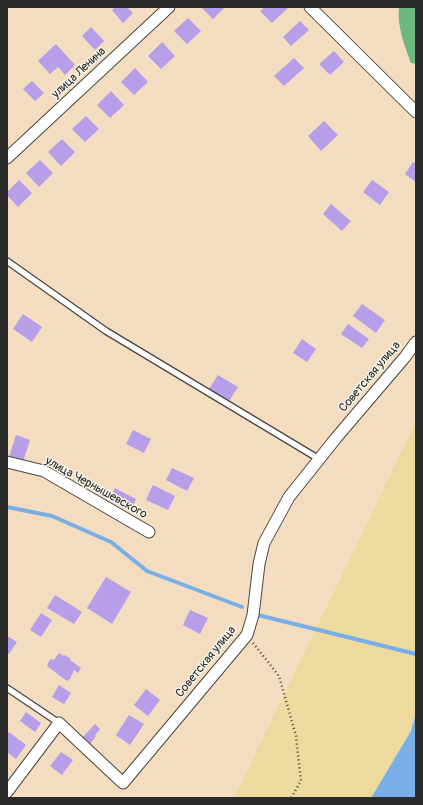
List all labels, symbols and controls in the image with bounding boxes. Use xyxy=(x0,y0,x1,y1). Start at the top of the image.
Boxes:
street label: улица Ленина xyxy=(49,44,109,102)
street label: Советская улица xyxy=(336,339,404,415)
street label: улица Чернышевского xyxy=(42,454,150,522)
street label: Советская улица xyxy=(173,623,239,701)

